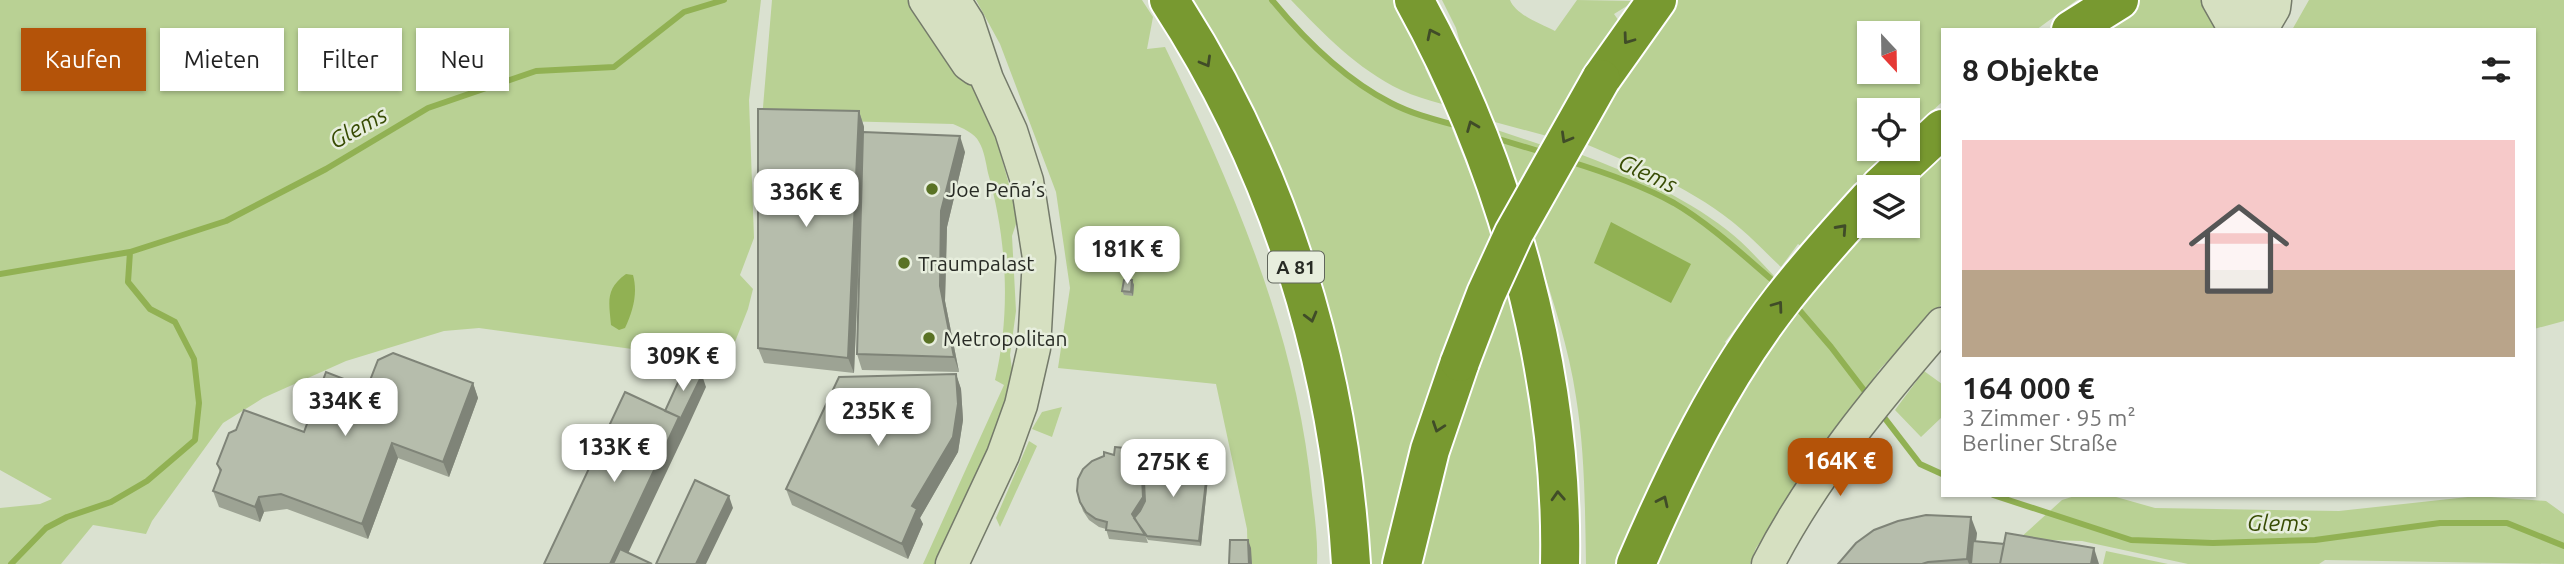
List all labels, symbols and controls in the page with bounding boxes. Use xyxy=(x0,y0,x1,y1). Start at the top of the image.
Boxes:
north arrow xyxy=(1857,21,1920,84)
map controls xyxy=(1857,21,1920,238)
chip: Kaufen xyxy=(21,28,146,91)
chip: Mieten xyxy=(160,28,284,91)
chip: Filter xyxy=(298,28,402,91)
chip: Neu xyxy=(416,28,509,91)
one-way arrow xyxy=(1426,29,1440,41)
one-way arrow xyxy=(1624,31,1636,44)
icon: filters xyxy=(2477,51,2515,89)
text: 8 Objekte xyxy=(1962,53,2100,87)
one-way arrow xyxy=(1198,55,1211,67)
button: locate xyxy=(1857,98,1920,161)
water label: Glems xyxy=(325,101,391,153)
one-way arrow xyxy=(1466,121,1480,133)
one-way arrow xyxy=(1561,131,1574,143)
water label: Glems xyxy=(1615,149,1682,198)
pin: 336K € xyxy=(749,170,863,229)
button: layers xyxy=(1857,175,1920,238)
place label: Joe Peña’s xyxy=(946,177,1045,201)
text: 336K € xyxy=(770,179,842,204)
marker: Joe Peña’s xyxy=(924,181,940,197)
icon: home xyxy=(2176,186,2302,312)
one-way arrow xyxy=(1834,224,1846,237)
pin: 181K € xyxy=(1070,226,1184,286)
text: 181K € xyxy=(1091,236,1163,261)
place label: Traumpalast xyxy=(918,251,1035,275)
road number: A 81 xyxy=(1268,252,1324,282)
marker: Traumpalast xyxy=(896,255,912,271)
one-way arrow xyxy=(1770,301,1782,314)
one-way arrow xyxy=(1303,311,1317,323)
place label: Metropolitan xyxy=(943,326,1068,350)
marker: Metropolitan xyxy=(921,330,937,346)
pin: 309K € xyxy=(626,334,740,393)
text: 309K € xyxy=(647,343,719,368)
text: 164 000 € xyxy=(1962,371,2095,405)
pin: 334K € xyxy=(288,378,402,438)
text: 334K € xyxy=(309,388,381,413)
pin: 235K € xyxy=(821,388,935,448)
text: 235K € xyxy=(842,398,914,423)
text: 3 Zimmer · 95 m² xyxy=(1962,405,2136,430)
one-way arrow xyxy=(1432,420,1446,433)
pin: 133K € xyxy=(557,424,671,484)
text: Berliner Straße xyxy=(1962,430,2118,455)
text: 133K € xyxy=(578,434,650,459)
pin: 164K € xyxy=(1783,438,1897,498)
pin: 275K € xyxy=(1116,440,1230,499)
text: 164K € xyxy=(1804,448,1876,473)
text: 275K € xyxy=(1137,449,1209,474)
one-way arrow xyxy=(1551,490,1566,501)
one-way arrow xyxy=(1655,496,1669,509)
water label: Glems xyxy=(2247,510,2309,535)

